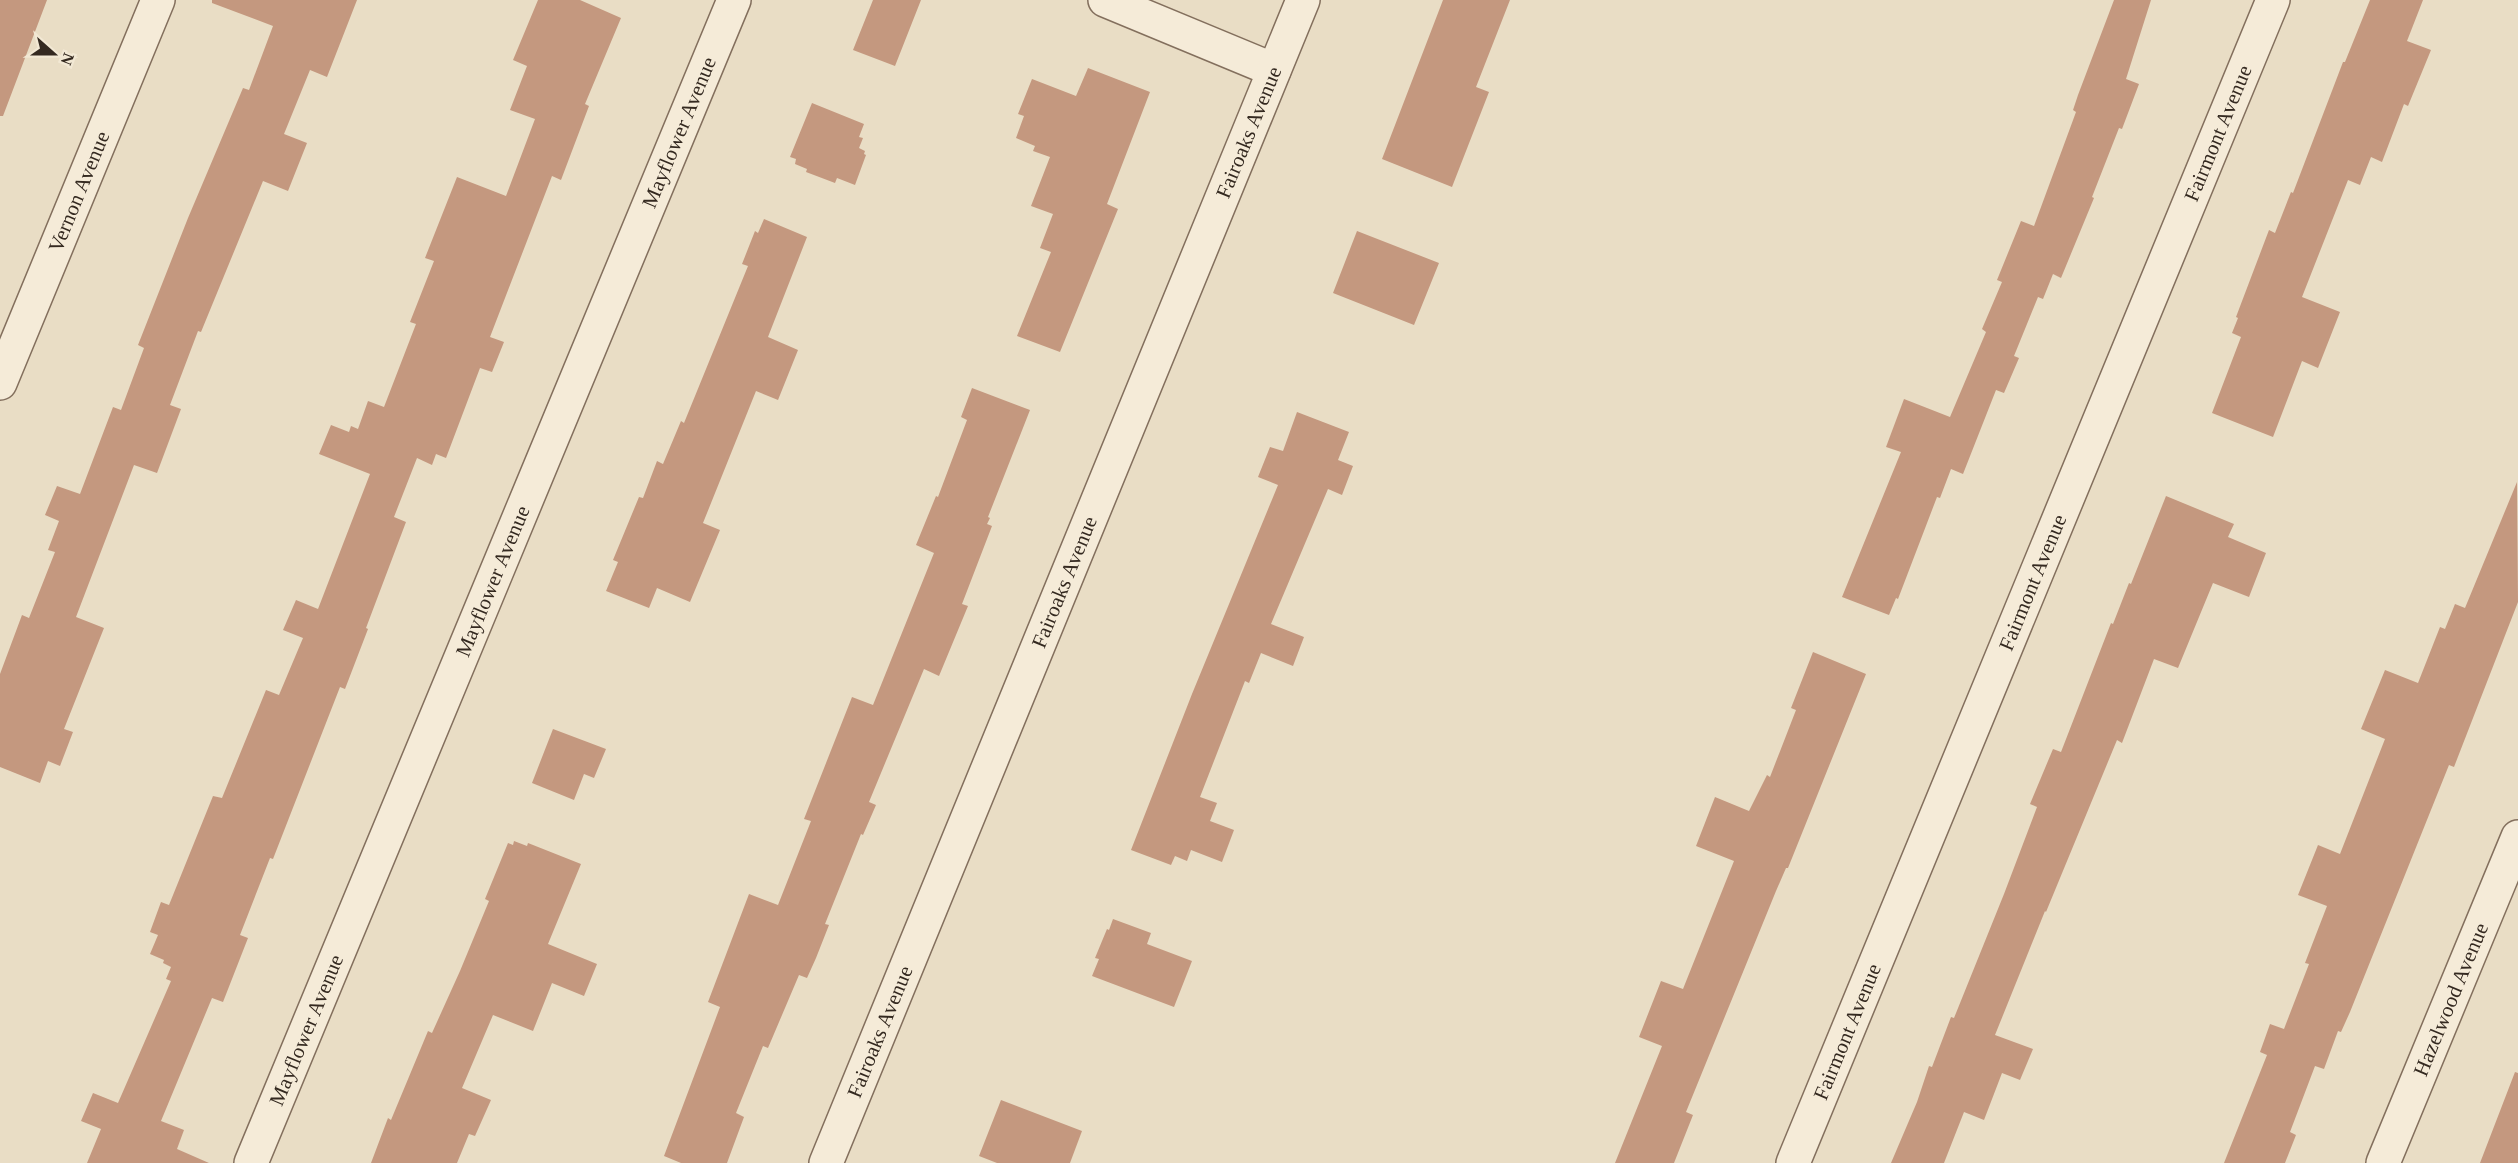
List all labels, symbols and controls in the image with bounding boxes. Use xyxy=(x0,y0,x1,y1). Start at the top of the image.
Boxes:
north arrow xyxy=(24,24,84,84)
text: N xyxy=(57,51,78,68)
street label: Mayflower Avenue xyxy=(637,53,721,211)
street label: Fairmont Avenue xyxy=(2179,62,2257,205)
street label: Fairoaks Avenue xyxy=(1211,63,1286,202)
street label: Vernon Avenue xyxy=(43,128,115,256)
street label: Mayflower Avenue xyxy=(451,502,535,660)
street label: Fairmont Avenue xyxy=(1994,511,2071,654)
street label: Fairoaks Avenue xyxy=(1027,513,1102,651)
street label: Hazelwood Avenue xyxy=(2408,919,2493,1080)
street label: Mayflower Avenue xyxy=(264,951,348,1109)
street label: Fairmont Avenue xyxy=(1808,960,1886,1103)
street label: Fairoaks Avenue xyxy=(842,962,918,1101)

